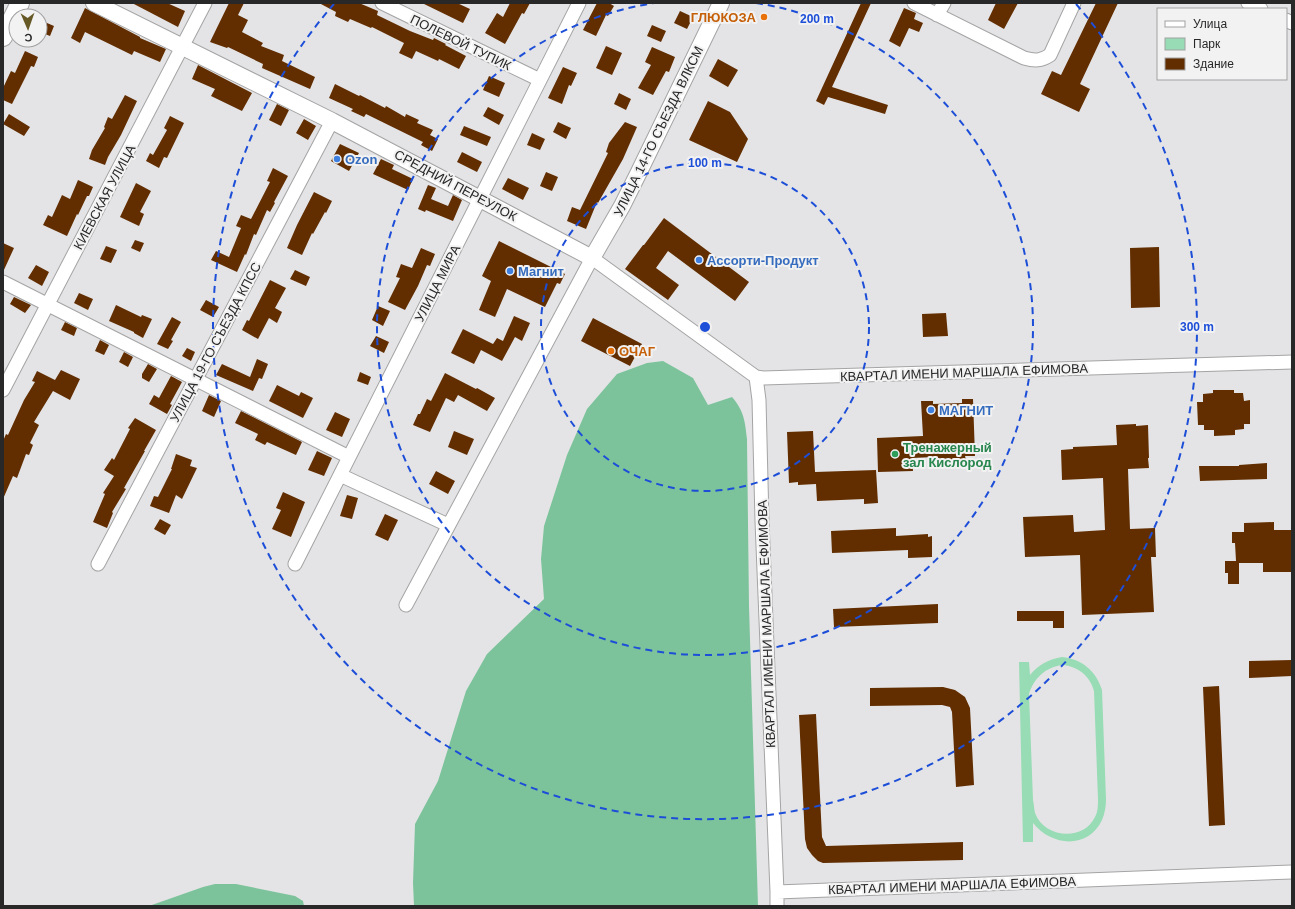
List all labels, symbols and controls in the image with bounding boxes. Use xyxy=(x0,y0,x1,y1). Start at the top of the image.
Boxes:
north arrow xyxy=(8,8,48,48)
legend xyxy=(1157,8,1287,80)
place label: ГЛЮКОЗА xyxy=(691,10,757,25)
street label: ПОЛЕВОЙ ТУПИК xyxy=(408,12,514,74)
marker: ГЛЮКОЗА xyxy=(759,12,769,22)
text: 200 m xyxy=(800,12,834,26)
text: Улица xyxy=(1193,17,1227,31)
text: С xyxy=(24,32,33,44)
text: Парк xyxy=(1193,37,1221,51)
street label: УЛИЦА 14-ГО СЪЕЗДА ВЛКСМ xyxy=(611,44,706,219)
text: Здание xyxy=(1193,57,1234,71)
street label: КИЕВСКАЯ УЛИЦА xyxy=(70,142,139,252)
street label: СРЕДНИЙ ПЕРЕУЛОК xyxy=(392,147,520,224)
place label: Ozon xyxy=(345,152,378,167)
marker: Ozon xyxy=(332,154,342,164)
text: 100 m xyxy=(688,156,722,170)
street label: УЛИЦА МИРА xyxy=(412,242,463,324)
place label: Ассорти-Продукт xyxy=(707,253,819,268)
marker: Ассорти-Продукт xyxy=(694,255,704,265)
street label: УЛИЦА 19-ГО СЪЕЗДА КПСС xyxy=(167,260,264,425)
place label: Магнит xyxy=(518,264,564,279)
marker: Магнит xyxy=(505,266,515,276)
centre of rings xyxy=(698,320,712,334)
text: 300 m xyxy=(1180,320,1214,334)
place label: ОЧАГ xyxy=(619,344,656,359)
marker: ОЧАГ xyxy=(606,346,616,356)
street label: КВАРТАЛ ИМЕНИ МАРШАЛА ЕФИМОВА xyxy=(840,361,1089,384)
place label: МАГНИТ xyxy=(939,403,993,418)
marker: МАГНИТ xyxy=(926,405,936,415)
place label: Тренажерный зал Кислород xyxy=(903,440,992,470)
marker: Тренажерный зал Кислород xyxy=(890,449,900,459)
street label: КВАРТАЛ ИМЕНИ МАРШАЛА ЕФИМОВА xyxy=(755,499,778,748)
street label: КВАРТАЛ ИМЕНИ МАРШАЛА ЕФИМОВА xyxy=(828,874,1077,897)

